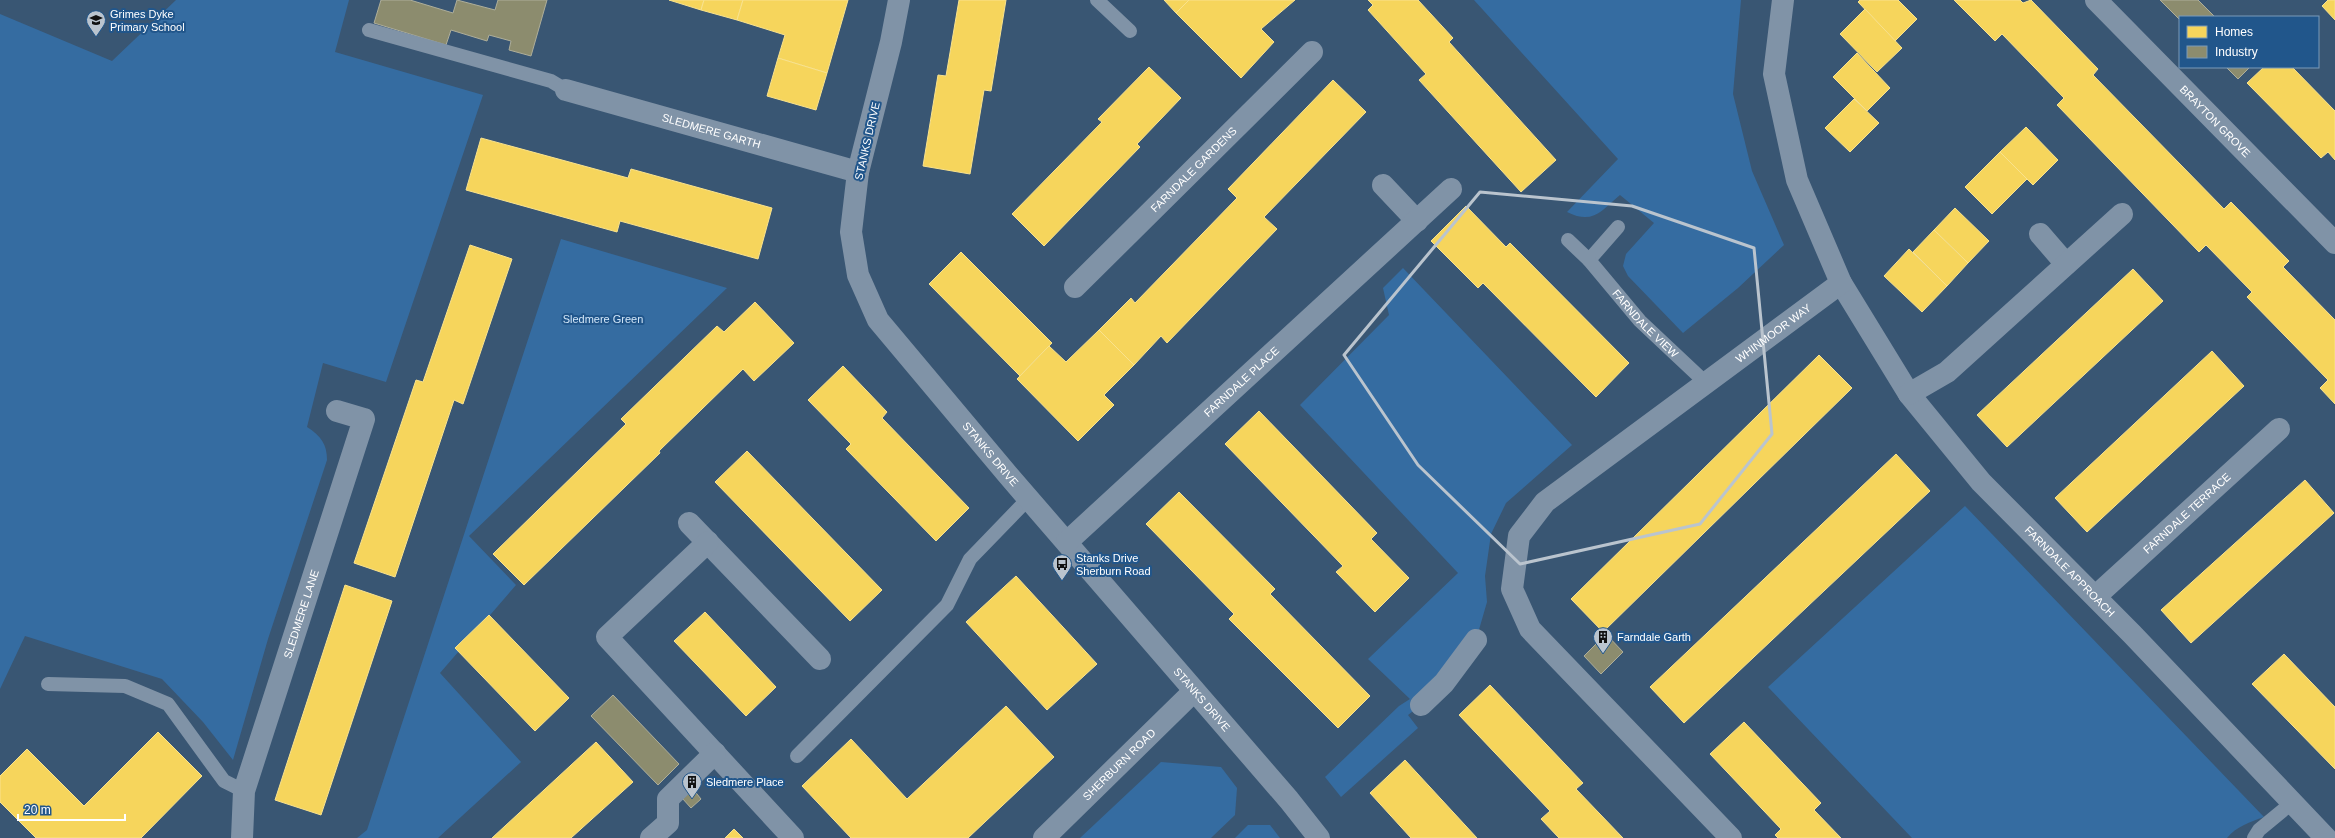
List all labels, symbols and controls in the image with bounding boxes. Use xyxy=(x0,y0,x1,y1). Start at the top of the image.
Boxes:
place label: Grimes Dyke Primary School xyxy=(110,8,185,33)
school or university icon: Grimes Dyke Primary School xyxy=(85,9,107,37)
legend xyxy=(2179,16,2319,68)
text: Homes xyxy=(2215,25,2253,39)
text: Industry xyxy=(2215,45,2258,59)
street label: BRAYTON GROVE xyxy=(2178,83,2253,159)
street label: STANKS DRIVE xyxy=(852,101,882,181)
street label: SLEDMERE GARTH xyxy=(661,111,762,150)
street label: FARNDALE GARDENS xyxy=(1148,124,1239,214)
street label: FARNDALE VIEW xyxy=(1610,287,1681,360)
street label: WHINMOOR WAY xyxy=(1733,301,1814,365)
park label: Sledmere Green xyxy=(563,313,643,325)
street label: FARNDALE PLACE xyxy=(1202,344,1281,419)
street label: STANKS DRIVE xyxy=(960,420,1021,488)
street label: FARNDALE TERRACE xyxy=(2141,470,2233,556)
street label: FARNDALE APPROACH xyxy=(2023,524,2117,619)
place label: Stanks Drive Sherburn Road xyxy=(1076,552,1151,577)
bus stop icon: Stanks Drive Sherburn Road xyxy=(1051,553,1073,581)
street label: SLEDMERE LANE xyxy=(281,568,321,660)
building icon: Farndale Garth xyxy=(1592,626,1614,654)
place label: Farndale Garth xyxy=(1617,631,1691,643)
street label: STANKS DRIVE xyxy=(1171,665,1233,734)
street label: SHERBURN ROAD xyxy=(1080,726,1158,803)
building icon: Sledmere Place xyxy=(681,771,703,799)
place label: Sledmere Place xyxy=(706,776,784,788)
scale bar xyxy=(18,796,125,822)
text: 20 m xyxy=(24,803,51,817)

